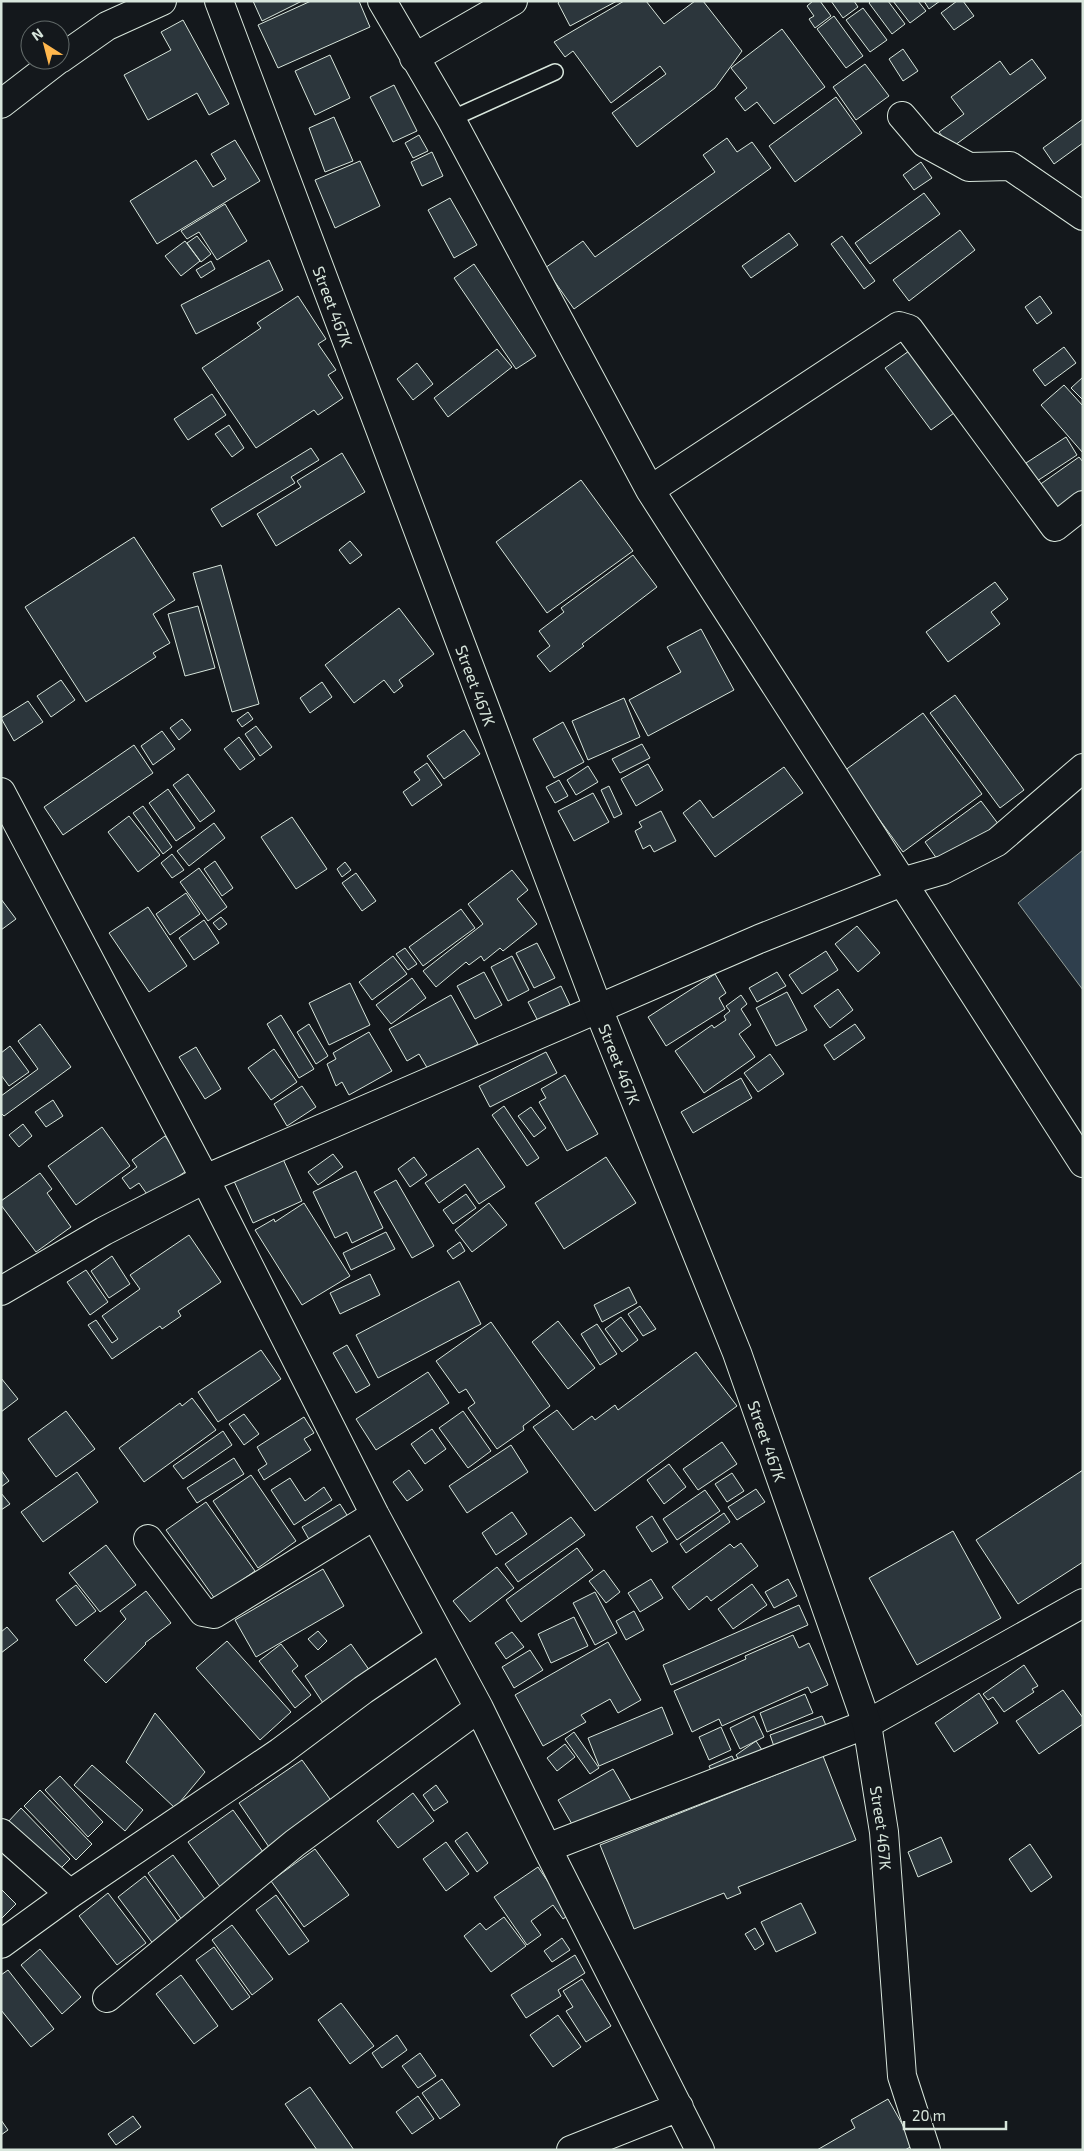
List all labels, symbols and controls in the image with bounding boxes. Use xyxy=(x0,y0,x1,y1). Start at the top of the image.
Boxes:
north arrow xyxy=(20,20,70,70)
text: N xyxy=(28,24,46,44)
street label: Street 467K xyxy=(310,263,358,350)
street label: Street 467K xyxy=(453,642,500,729)
street label: Street 467K xyxy=(596,1021,645,1107)
street label: Street 467K xyxy=(745,1398,791,1484)
street label: Street 467K xyxy=(867,1784,896,1871)
scale bar xyxy=(904,2098,1006,2130)
text: 20 m xyxy=(912,2106,946,2124)

